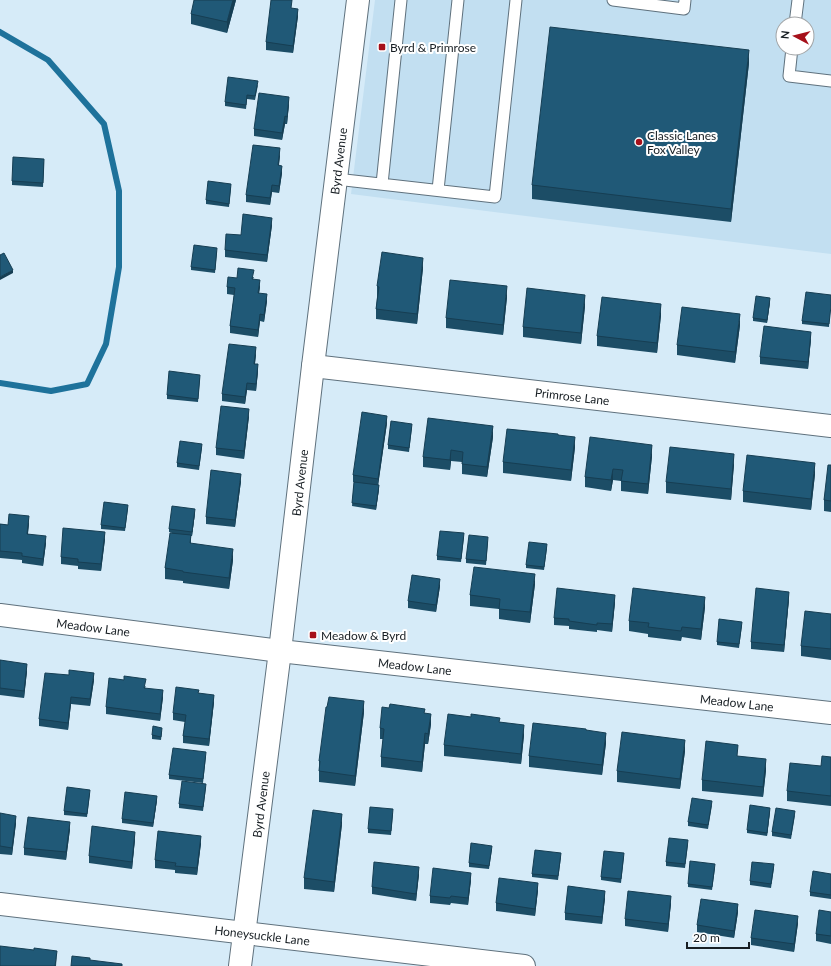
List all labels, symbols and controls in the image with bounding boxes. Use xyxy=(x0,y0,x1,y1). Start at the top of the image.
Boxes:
north arrow xyxy=(775,16,815,56)
text: N xyxy=(778,30,792,40)
place label: Byrd & Primrose xyxy=(390,40,476,55)
marker: Byrd & Primrose xyxy=(377,42,387,52)
street label: Byrd Avenue xyxy=(327,127,350,195)
place label: Classic Lanes Fox Valley xyxy=(647,128,716,157)
marker: Classic Lanes Fox Valley xyxy=(634,137,644,147)
street label: Primrose Lane xyxy=(534,384,610,408)
street label: Byrd Avenue xyxy=(288,448,311,517)
street label: Meadow Lane xyxy=(55,615,131,639)
place label: Meadow & Byrd xyxy=(321,628,406,643)
marker: Meadow & Byrd xyxy=(308,630,318,640)
street label: Meadow Lane xyxy=(377,655,453,678)
street label: Meadow Lane xyxy=(699,691,775,714)
street label: Byrd Avenue xyxy=(249,770,272,839)
street label: Honeysuckle Lane xyxy=(214,922,311,948)
scale bar xyxy=(687,924,749,950)
text: 20 m xyxy=(693,930,720,945)

